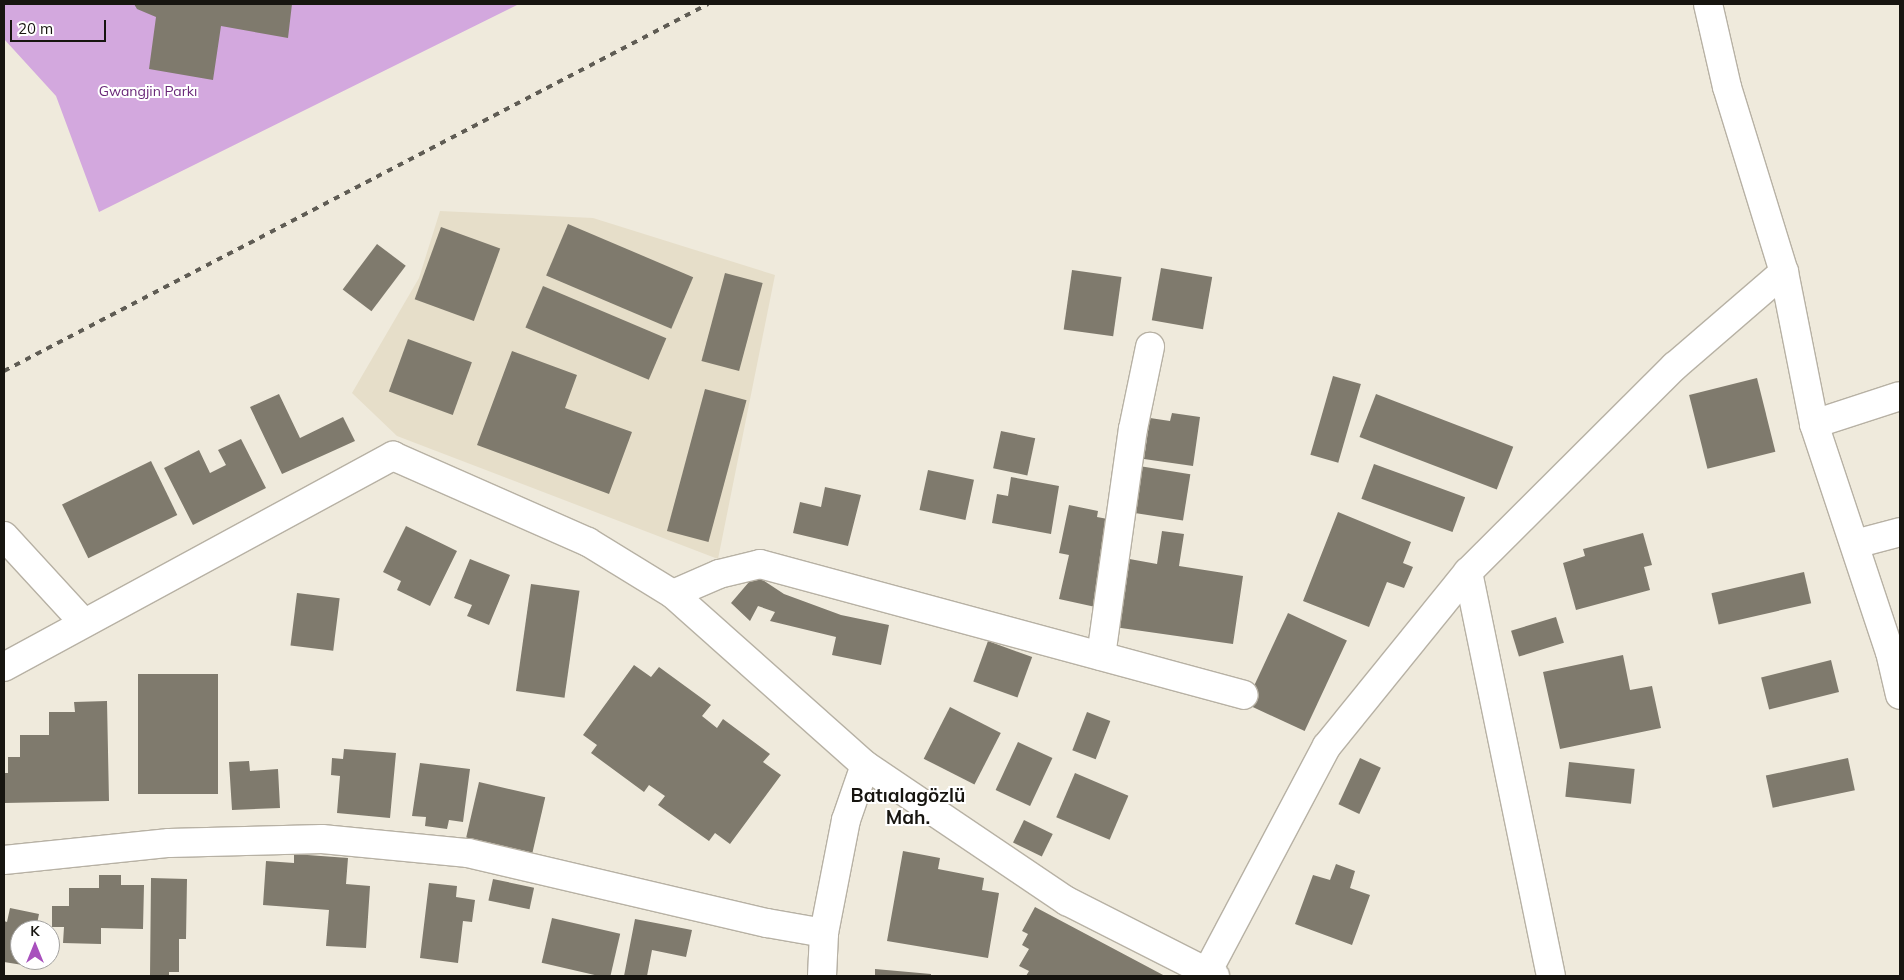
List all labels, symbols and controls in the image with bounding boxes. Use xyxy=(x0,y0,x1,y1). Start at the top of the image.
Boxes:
scale bar xyxy=(12,10,109,42)
text: 20 m xyxy=(18,19,53,38)
park label: Gwangjin Parkı xyxy=(99,83,197,99)
district label: Batıalagözlü Mah. xyxy=(851,785,965,829)
north arrow xyxy=(10,920,60,970)
text: K xyxy=(30,922,40,940)

